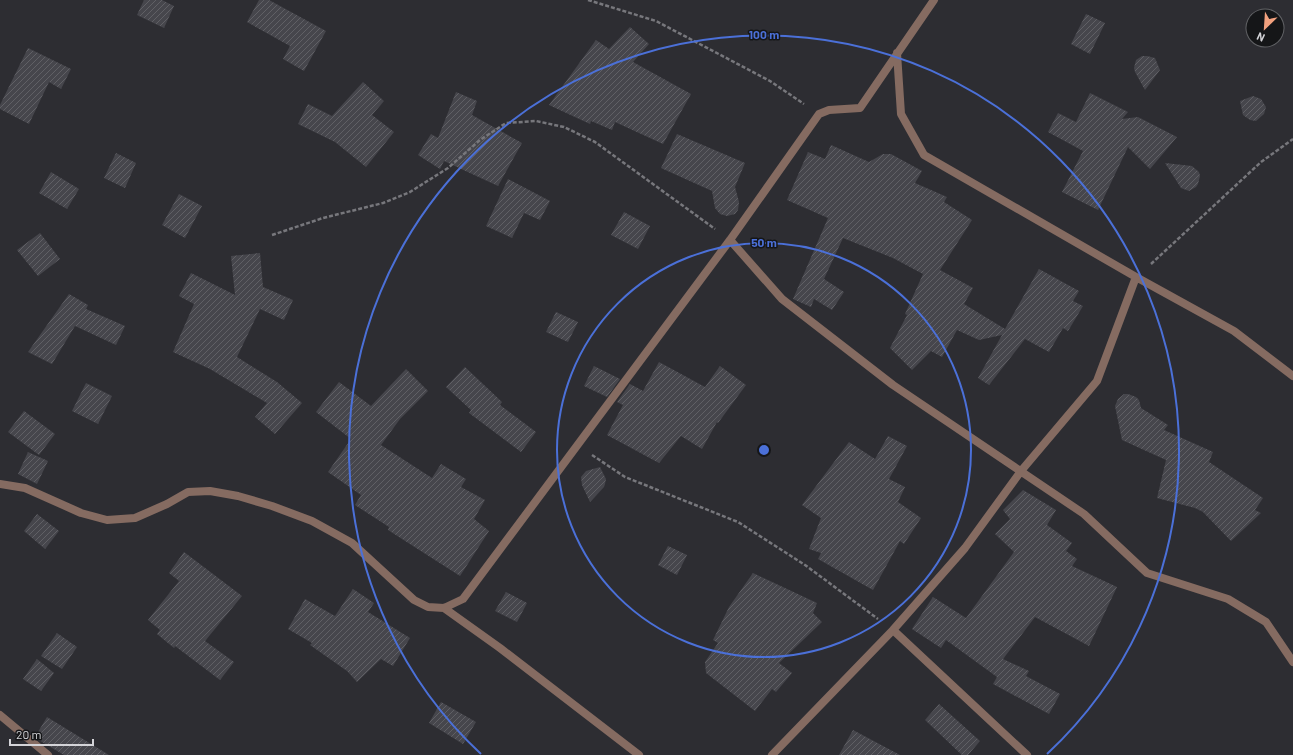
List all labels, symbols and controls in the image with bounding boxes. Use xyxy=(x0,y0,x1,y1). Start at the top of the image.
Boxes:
north arrow xyxy=(1245,8,1285,48)
text: 100 m xyxy=(749,27,779,41)
text: N xyxy=(1254,30,1267,45)
text: 50 m xyxy=(751,235,777,249)
centre of rings xyxy=(757,443,771,457)
scale bar xyxy=(10,721,93,747)
text: 20 m xyxy=(16,727,42,741)

